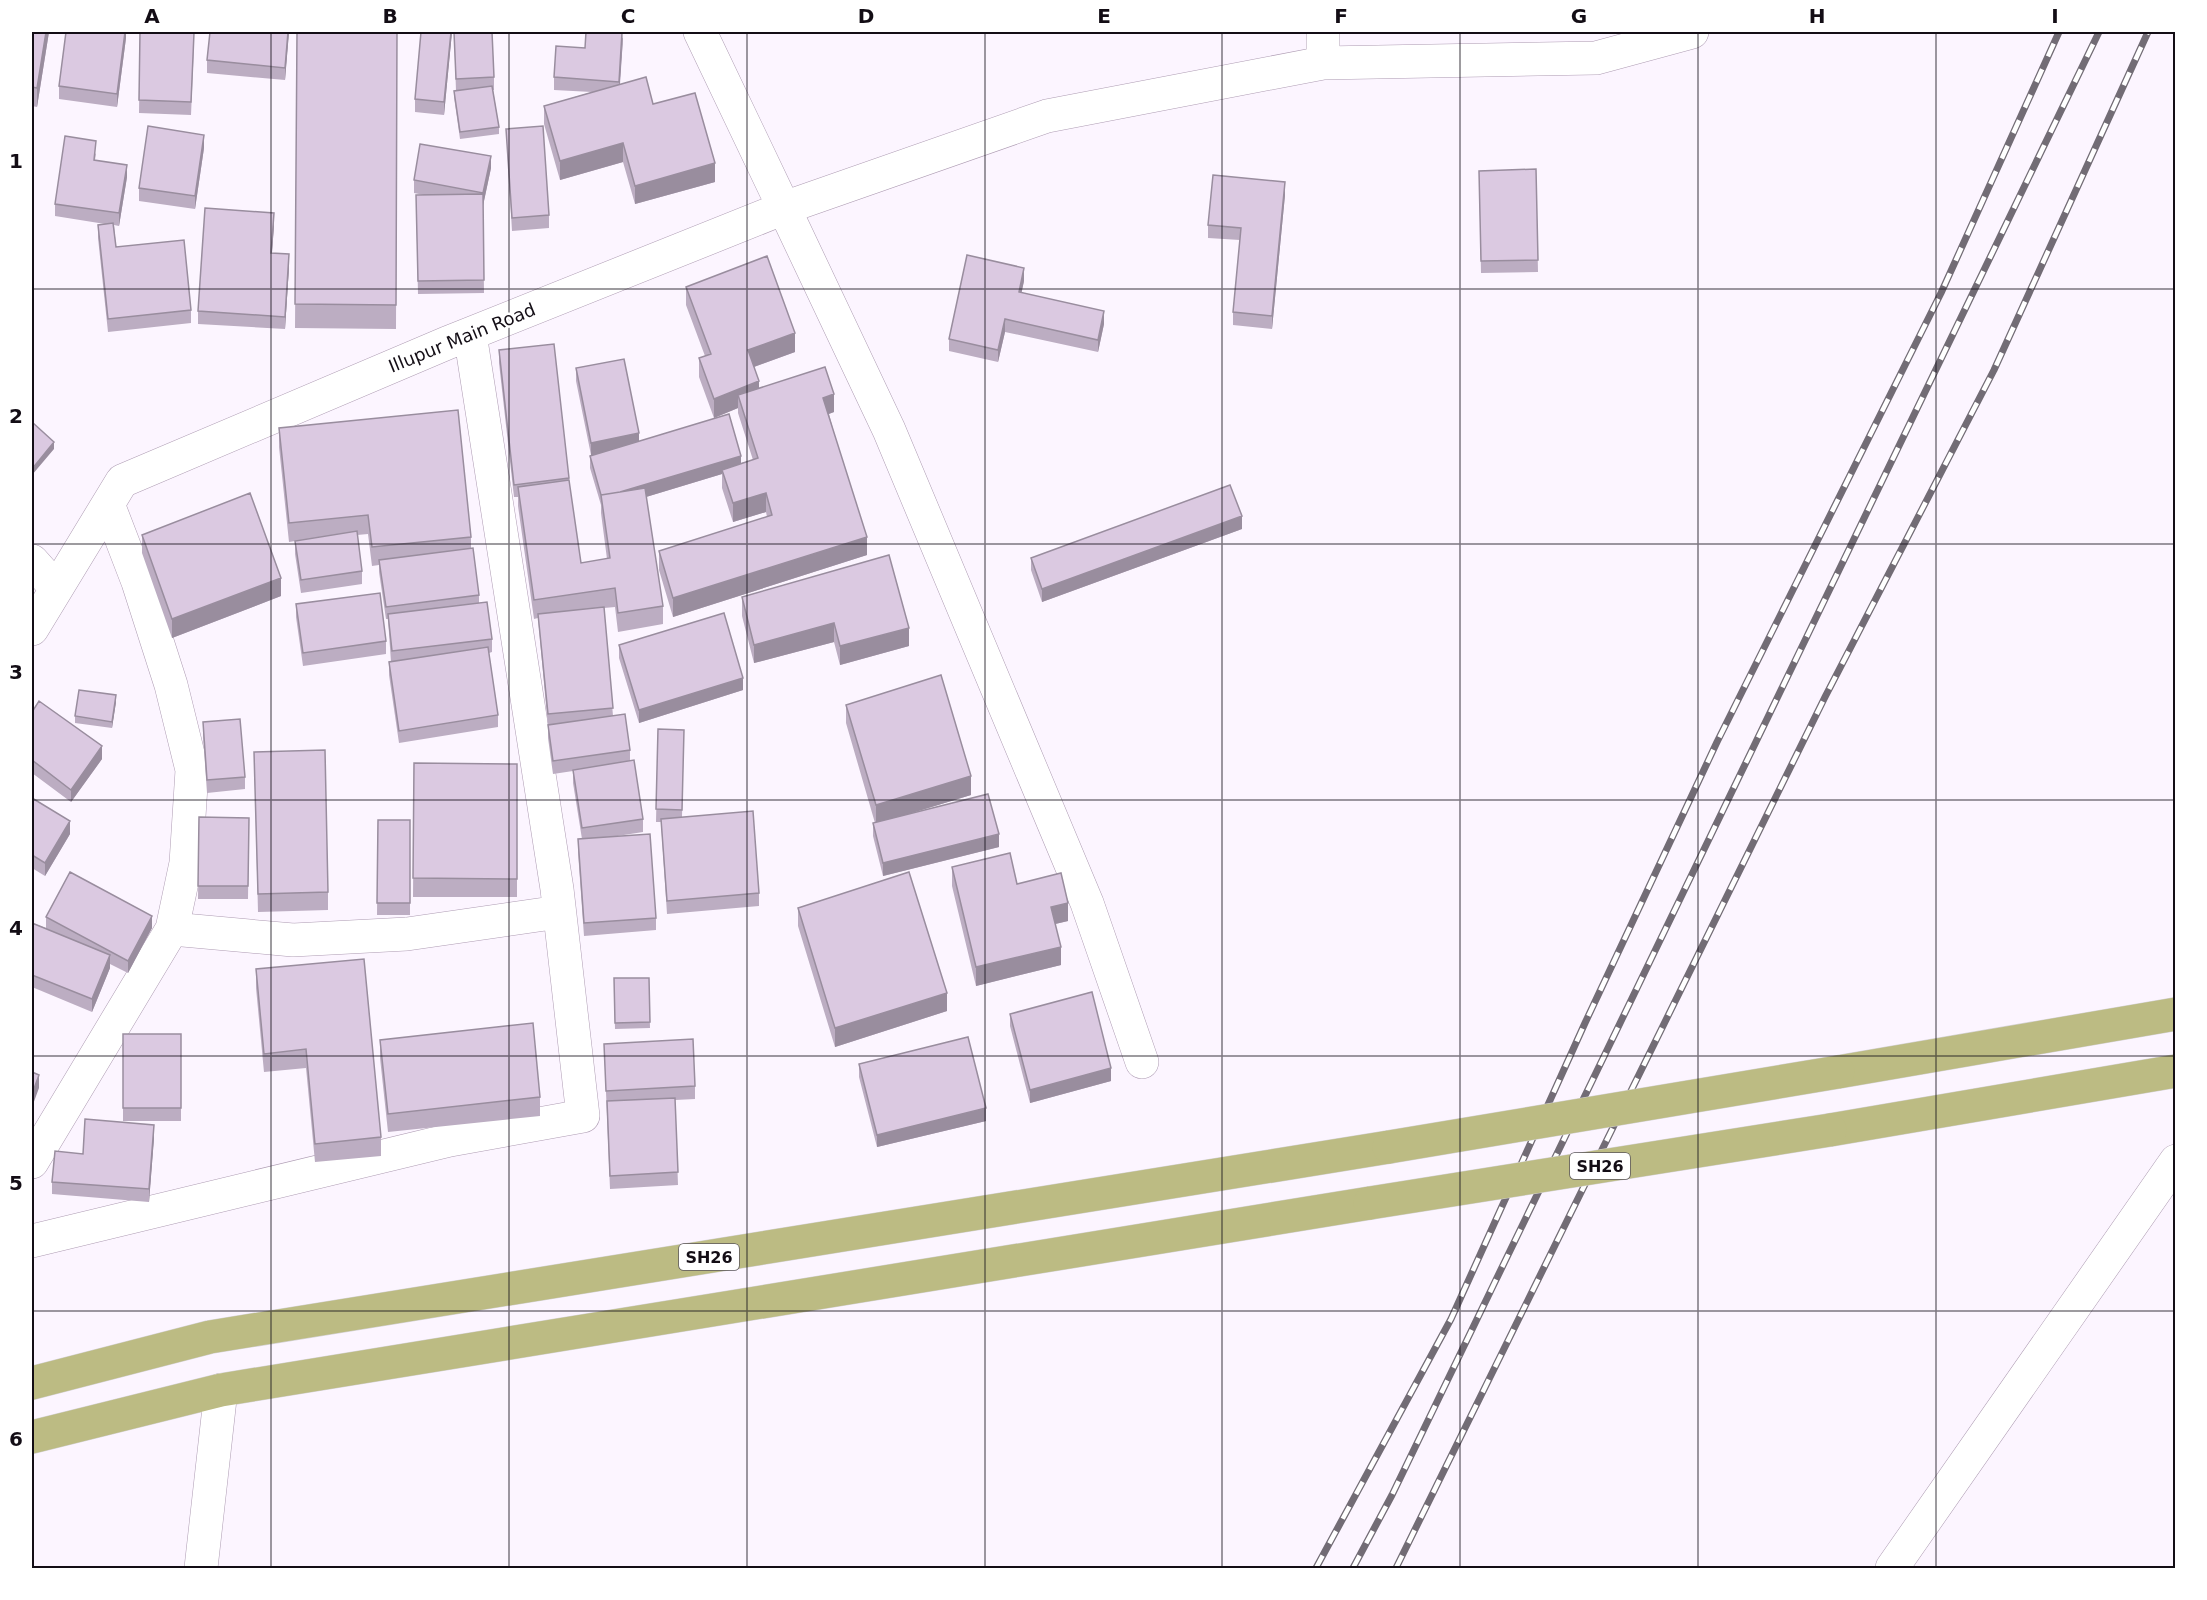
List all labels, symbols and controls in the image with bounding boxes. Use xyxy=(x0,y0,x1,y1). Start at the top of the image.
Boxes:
text: A xyxy=(144,4,160,28)
text: B xyxy=(382,4,398,28)
text: C xyxy=(621,4,635,28)
text: D xyxy=(858,4,874,28)
text: E xyxy=(1097,4,1111,28)
text: F xyxy=(1334,4,1348,28)
text: G xyxy=(1571,4,1587,28)
text: H xyxy=(1809,4,1825,28)
text: I xyxy=(2051,4,2059,28)
text: 1 xyxy=(9,149,23,173)
street label: Illupur Main Road xyxy=(385,298,538,377)
text: 2 xyxy=(9,404,23,428)
text: 3 xyxy=(9,660,23,684)
text: 4 xyxy=(9,916,23,940)
road number: SH26 xyxy=(1570,1153,1630,1179)
text: 5 xyxy=(9,1171,23,1195)
road number: SH26 xyxy=(679,1244,739,1270)
text: 6 xyxy=(9,1427,23,1451)

